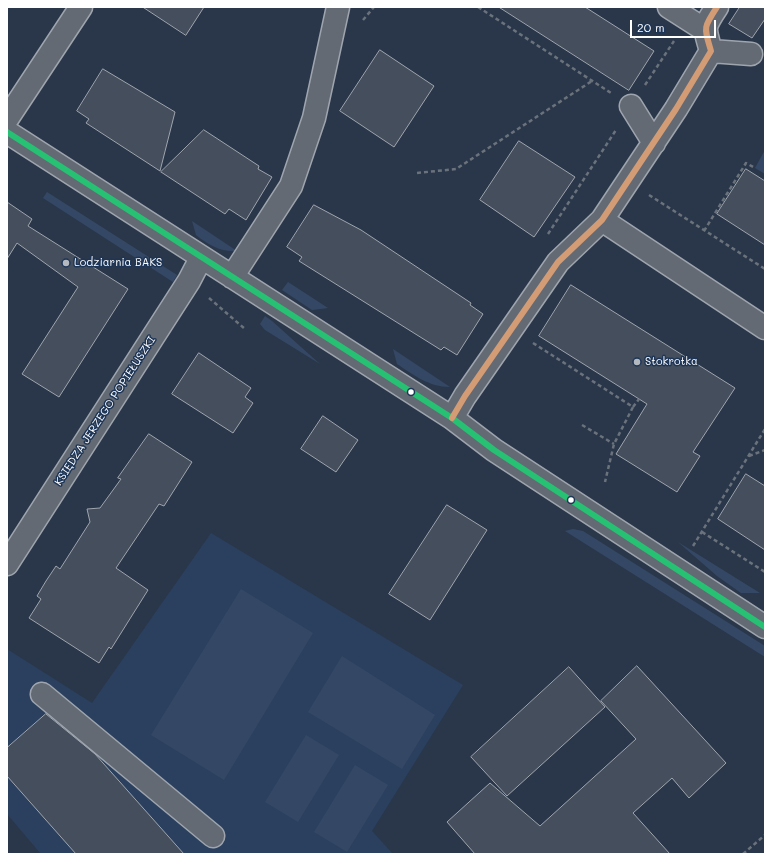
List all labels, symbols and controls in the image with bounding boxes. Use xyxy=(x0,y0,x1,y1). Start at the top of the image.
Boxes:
scale bar xyxy=(632,12,718,38)
text: 20 m xyxy=(637,19,665,35)
place label: Lodziarnia BAKS xyxy=(74,256,162,270)
marker: Lodziarnia BAKS xyxy=(61,258,71,268)
street label: KSIĘDZA JERZEGO POPIEŁUSZKI xyxy=(52,334,158,488)
place label: Stokrotka xyxy=(645,355,698,369)
marker: Stokrotka xyxy=(632,357,642,367)
unlabelled marker xyxy=(406,387,416,397)
unlabelled marker xyxy=(566,495,576,505)

